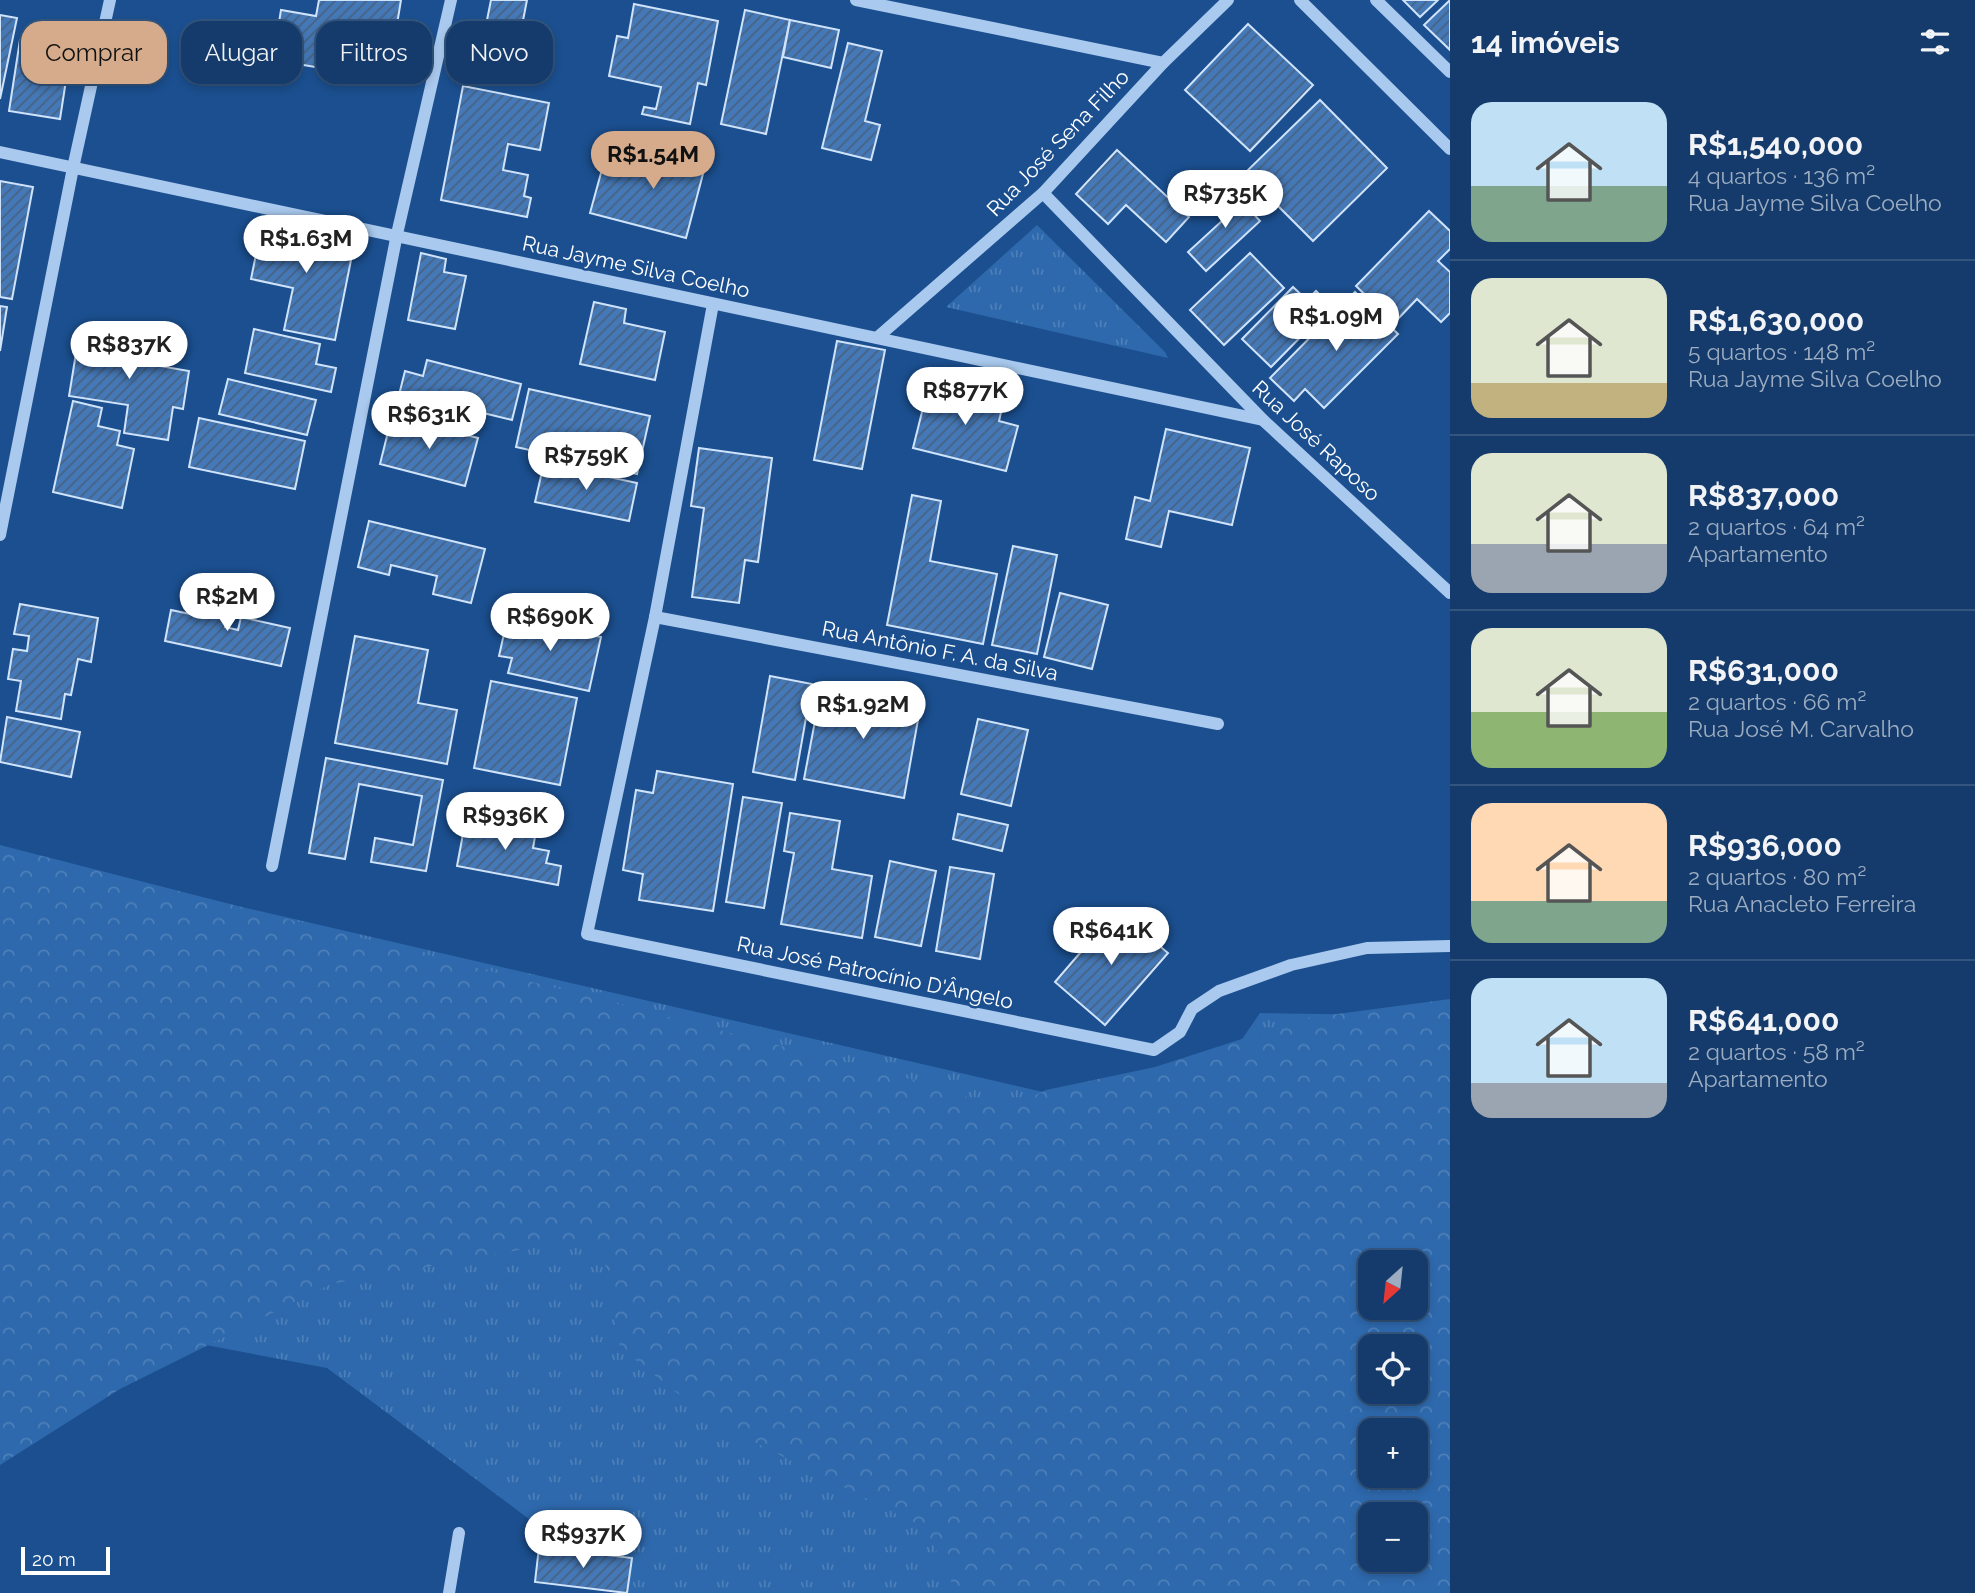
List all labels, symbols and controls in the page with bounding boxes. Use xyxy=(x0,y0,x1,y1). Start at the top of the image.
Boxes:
chip: Comprar xyxy=(21,21,167,84)
chip: Alugar xyxy=(181,21,302,84)
chip: Filtros xyxy=(316,21,432,84)
chip: Novo xyxy=(446,21,553,84)
icon: filters xyxy=(1916,23,1954,61)
text: 14 imóveis xyxy=(1471,25,1620,60)
street label: Rua José Sena Filho xyxy=(981,64,1134,221)
text: R$1,540,000 xyxy=(1688,127,1863,162)
icon: home xyxy=(1527,130,1611,214)
pin: R$1.54M xyxy=(588,132,718,191)
text: R$1.54M xyxy=(607,140,699,167)
text: 4 quartos · 136 m² xyxy=(1688,162,1875,189)
pin: R$735K xyxy=(1168,170,1282,230)
text: R$735K xyxy=(1183,179,1267,206)
text: Rua Jayme Silva Coelho xyxy=(1688,189,1942,216)
pin: R$1.63M xyxy=(241,216,371,275)
text: R$1.63M xyxy=(260,224,352,251)
street label: Rua Jayme Silva Coelho xyxy=(520,230,752,303)
pin: R$1.09M xyxy=(1271,294,1401,353)
text: R$1.09M xyxy=(1289,302,1383,329)
text: R$1,630,000 xyxy=(1688,303,1864,338)
icon: home xyxy=(1527,306,1611,390)
pin: R$837K xyxy=(72,322,186,381)
text: R$837K xyxy=(87,330,171,357)
text: 5 quartos · 148 m² xyxy=(1688,338,1875,365)
text: Rua Jayme Silva Coelho xyxy=(1688,365,1942,392)
pin: R$877K xyxy=(908,368,1022,427)
street label: Rua José Raposo xyxy=(1247,375,1385,506)
text: R$877K xyxy=(922,376,1008,403)
pin: R$631K xyxy=(372,392,486,451)
text: R$631K xyxy=(387,400,471,427)
pin: R$759K xyxy=(529,433,643,492)
text: R$759K xyxy=(544,441,628,468)
text: R$837,000 xyxy=(1688,478,1839,513)
icon: home xyxy=(1527,481,1611,565)
text: 2 quartos · 64 m² xyxy=(1688,513,1865,540)
text: Apartamento xyxy=(1688,540,1828,567)
pin: R$2M xyxy=(186,574,268,633)
text: R$2M xyxy=(196,582,258,609)
pin: R$690K xyxy=(493,594,607,653)
text: R$690K xyxy=(507,602,593,629)
street label: Rua Antônio F. A. da Silva xyxy=(820,615,1060,686)
text: R$631,000 xyxy=(1688,653,1839,688)
icon: home xyxy=(1527,656,1611,740)
pin: R$1.92M xyxy=(798,682,928,741)
text: 2 quartos · 66 m² xyxy=(1688,688,1866,715)
text: R$1.92M xyxy=(817,690,909,717)
text: Rua José M. Carvalho xyxy=(1688,715,1914,742)
pin: R$936K xyxy=(448,792,562,852)
text: R$936K xyxy=(462,801,548,828)
text: R$936,000 xyxy=(1688,828,1842,863)
icon: home xyxy=(1527,831,1611,915)
text: 2 quartos · 80 m² xyxy=(1688,863,1866,890)
text: Rua Anacleto Ferreira xyxy=(1688,890,1916,917)
pin: R$641K xyxy=(1054,908,1168,967)
text: R$641K xyxy=(1069,916,1153,943)
street label: Rua José Patrocínio D'Ângelo xyxy=(735,931,1016,1014)
text: R$641,000 xyxy=(1688,1003,1839,1038)
icon: home xyxy=(1527,1006,1611,1090)
text: 2 quartos · 58 m² xyxy=(1688,1038,1865,1065)
text: Apartamento xyxy=(1688,1065,1828,1092)
north arrow xyxy=(1358,1250,1428,1320)
map controls xyxy=(1358,1250,1428,1572)
button: locate xyxy=(1358,1334,1428,1404)
button: + xyxy=(1358,1418,1428,1488)
button: − xyxy=(1358,1502,1428,1572)
pin: R$937K xyxy=(526,1510,640,1570)
text: R$937K xyxy=(541,1519,625,1546)
scale bar xyxy=(21,1544,110,1576)
text: 20 m xyxy=(32,1548,76,1570)

